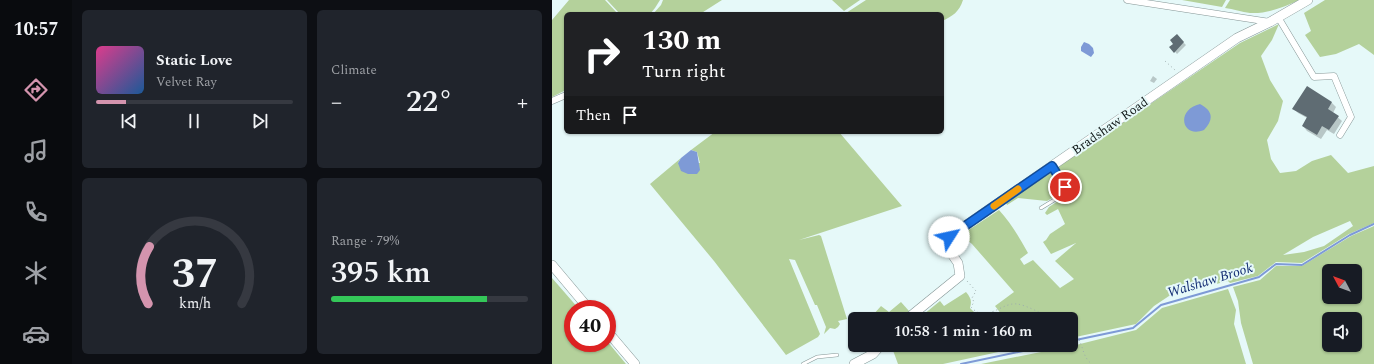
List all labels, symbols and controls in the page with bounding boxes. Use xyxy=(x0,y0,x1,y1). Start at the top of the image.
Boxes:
text: 10:57 xyxy=(13,16,59,43)
text: 130 m xyxy=(642,19,721,62)
icon: right xyxy=(576,28,628,80)
text: Static Love xyxy=(156,49,232,72)
text: Turn right xyxy=(642,58,725,85)
text: Climate xyxy=(331,60,377,80)
text: Velvet Ray xyxy=(156,72,217,92)
icon: directions xyxy=(22,76,50,104)
text: 22° xyxy=(406,79,453,125)
text: − xyxy=(331,86,342,119)
text: + xyxy=(517,86,528,119)
street label: Bradshaw Road xyxy=(1068,92,1152,160)
text: Then xyxy=(576,104,611,127)
icon: arrive xyxy=(619,104,641,126)
icon: previous xyxy=(118,110,140,132)
icon: pause xyxy=(183,110,205,132)
icon: next xyxy=(249,110,271,132)
icon: music xyxy=(22,137,50,165)
pin xyxy=(1048,170,1082,204)
icon: arrive xyxy=(1054,176,1076,198)
icon: phone xyxy=(22,198,50,226)
position arrow xyxy=(928,216,970,258)
text: Range · 79% xyxy=(331,231,399,251)
text: 37 xyxy=(171,243,218,306)
text: 395 km xyxy=(331,250,431,296)
water label: Walshaw Brook xyxy=(1165,257,1256,303)
icon: climate xyxy=(22,259,50,287)
north arrow xyxy=(1322,264,1362,304)
map controls xyxy=(1322,264,1362,352)
text: km/h xyxy=(178,293,211,315)
speed limit sign: 40 xyxy=(564,300,616,352)
button: sound xyxy=(1322,312,1362,352)
icon: car xyxy=(22,320,50,348)
text: 10:58 · 1 min · 160 m xyxy=(894,320,1032,343)

